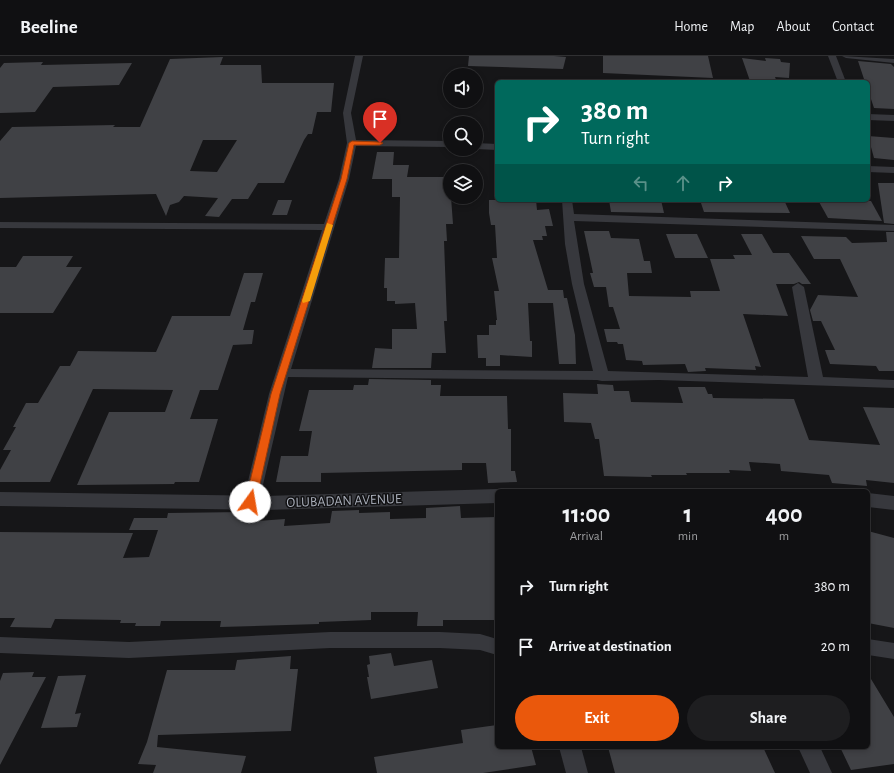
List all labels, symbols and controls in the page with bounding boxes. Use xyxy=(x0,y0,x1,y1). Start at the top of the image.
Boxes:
text: Beeline xyxy=(20,18,78,37)
text: Home xyxy=(674,20,708,34)
text: Map xyxy=(730,20,754,34)
text: About xyxy=(776,20,810,34)
text: Contact xyxy=(832,20,874,34)
map controls xyxy=(443,68,483,204)
button: sound xyxy=(443,68,483,108)
icon: right xyxy=(515,96,567,148)
text: 380 m xyxy=(581,97,648,125)
pin xyxy=(363,102,397,143)
icon: arrive xyxy=(369,108,391,130)
button: search xyxy=(443,116,483,156)
text: Turn right xyxy=(581,130,650,148)
button: layers xyxy=(443,164,483,204)
icon: left xyxy=(630,172,652,194)
icon: ahead xyxy=(672,172,694,194)
icon: right xyxy=(714,172,736,194)
position arrow xyxy=(229,481,271,523)
street label: OLUBADAN AVENUE xyxy=(286,492,402,510)
text: 11:00 xyxy=(562,503,610,527)
text: 1 xyxy=(684,503,692,527)
text: 400 xyxy=(765,503,803,527)
text: Arrival xyxy=(570,530,603,543)
text: min xyxy=(678,530,698,543)
text: m xyxy=(779,530,789,543)
icon: right xyxy=(515,576,537,598)
text: Turn right xyxy=(549,579,608,594)
text: 380 m xyxy=(814,579,850,594)
icon: arrive xyxy=(515,636,537,658)
text: Arrive at destination xyxy=(549,639,672,654)
text: 20 m xyxy=(821,639,850,654)
button: Exit xyxy=(515,695,679,741)
button: Share xyxy=(687,695,850,741)

